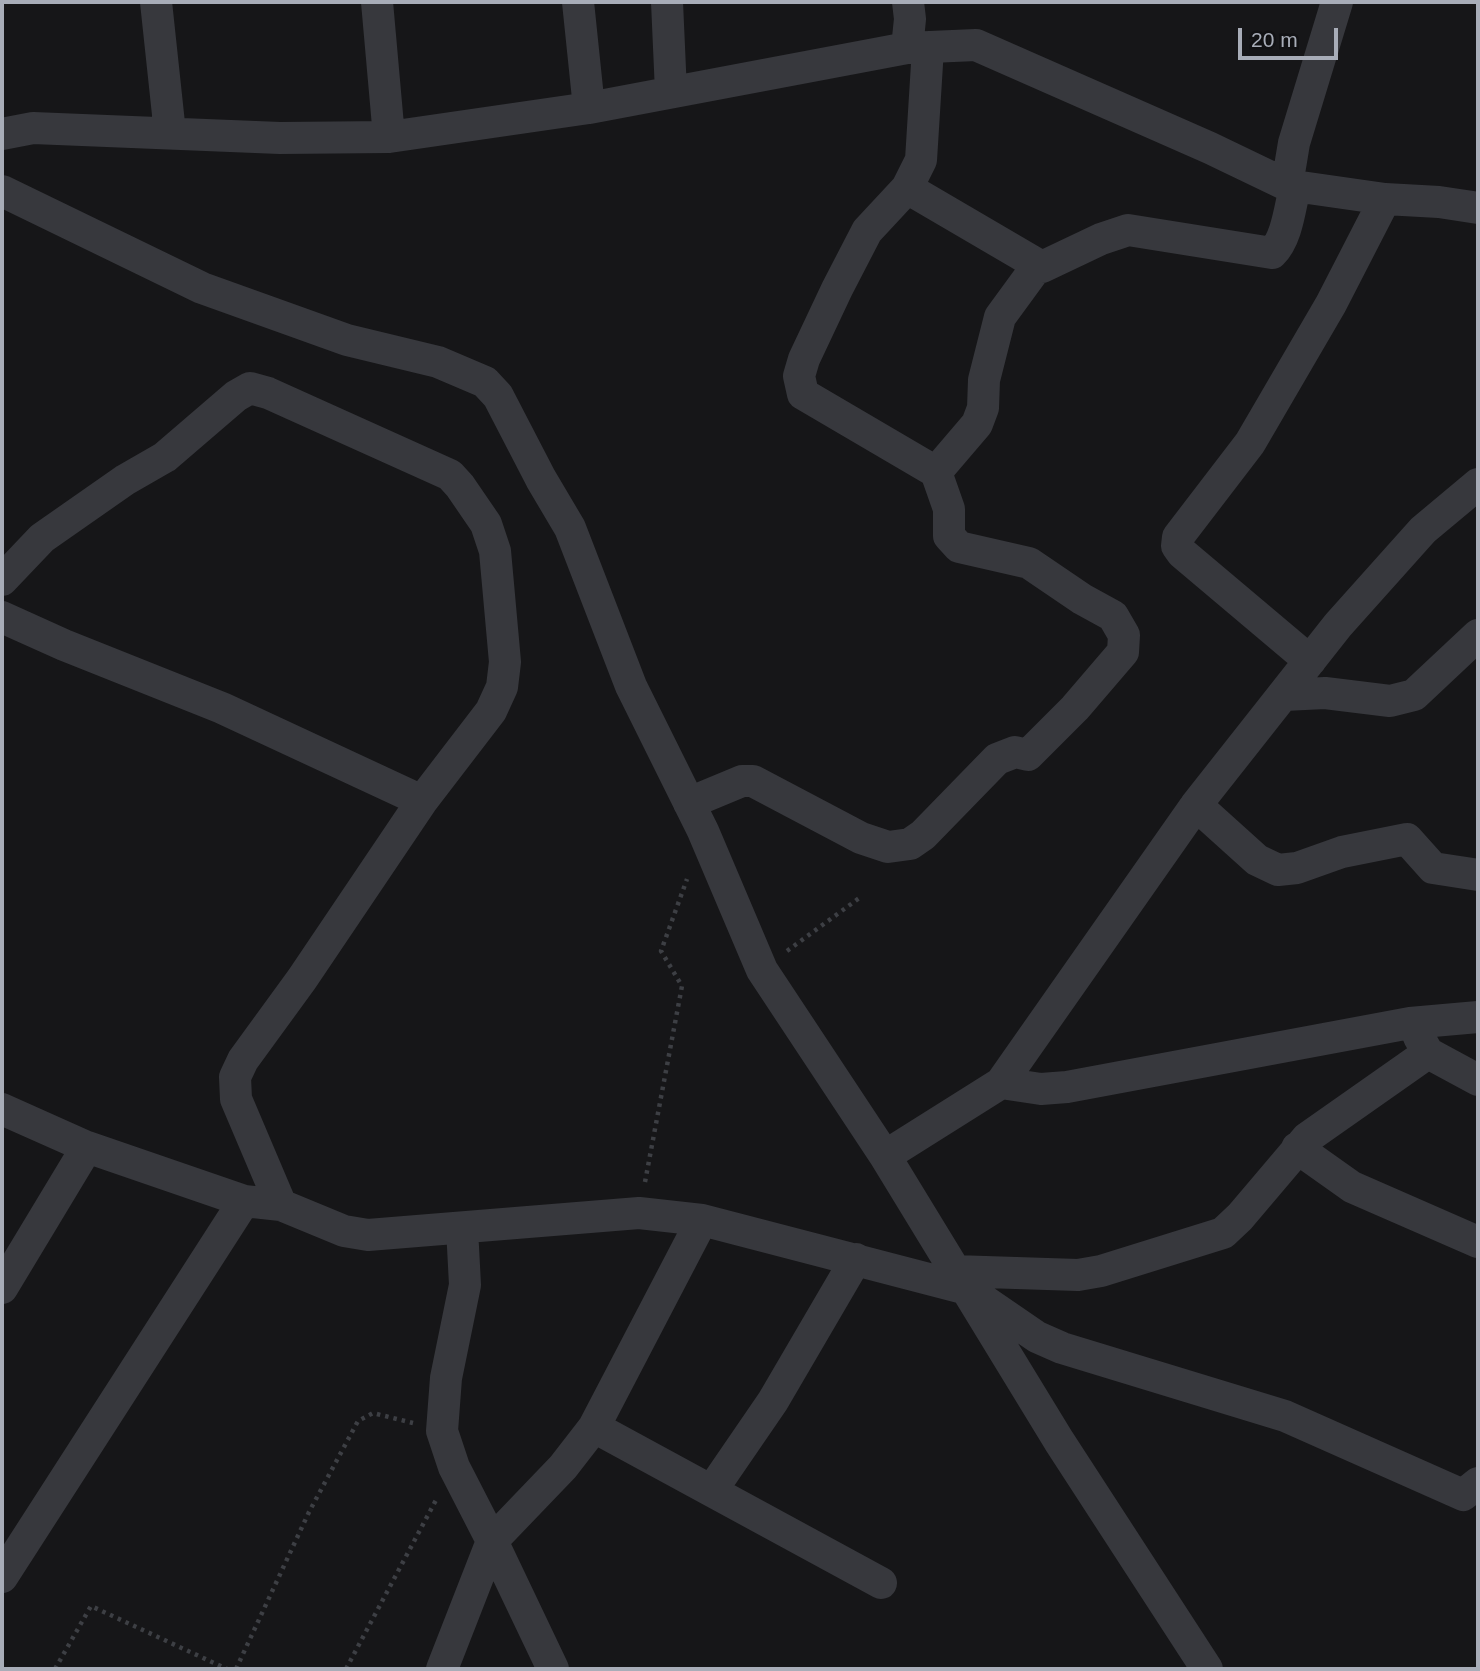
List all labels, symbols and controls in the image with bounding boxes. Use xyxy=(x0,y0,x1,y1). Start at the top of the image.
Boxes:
scale bar xyxy=(1242,14,1342,58)
text: 20 m xyxy=(1251,28,1298,51)

